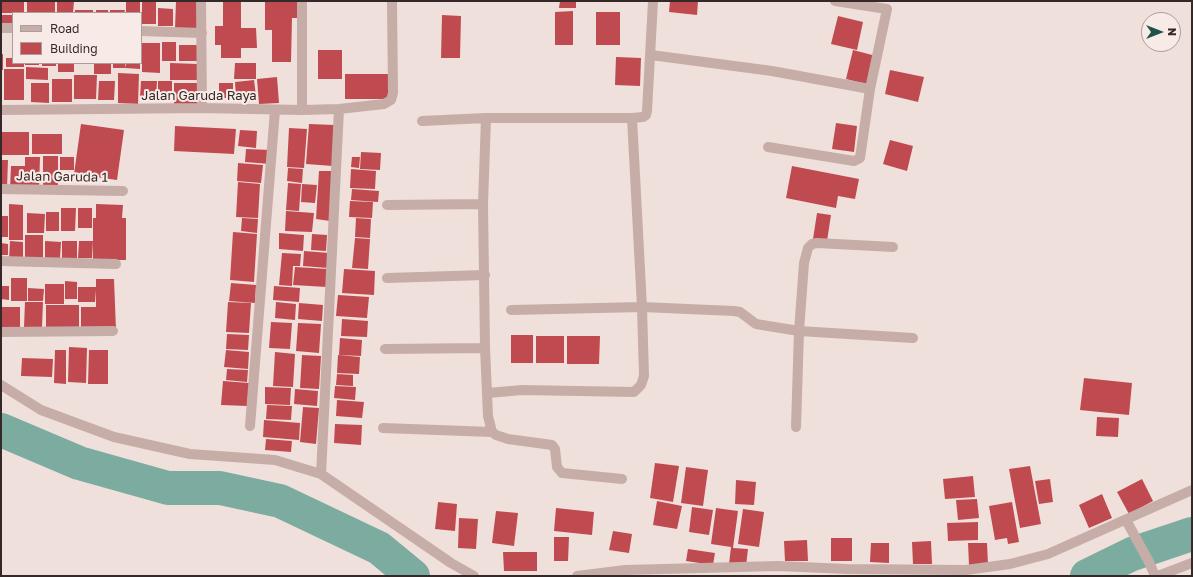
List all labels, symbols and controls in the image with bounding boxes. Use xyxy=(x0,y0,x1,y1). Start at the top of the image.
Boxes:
legend xyxy=(12,12,142,64)
north arrow xyxy=(1141,12,1181,52)
text: Road xyxy=(50,21,79,36)
text: N xyxy=(1166,28,1179,36)
text: Building xyxy=(50,41,98,56)
street label: Jalan Garuda Raya xyxy=(141,88,257,104)
street label: Jalan Garuda 1 xyxy=(16,168,108,186)

